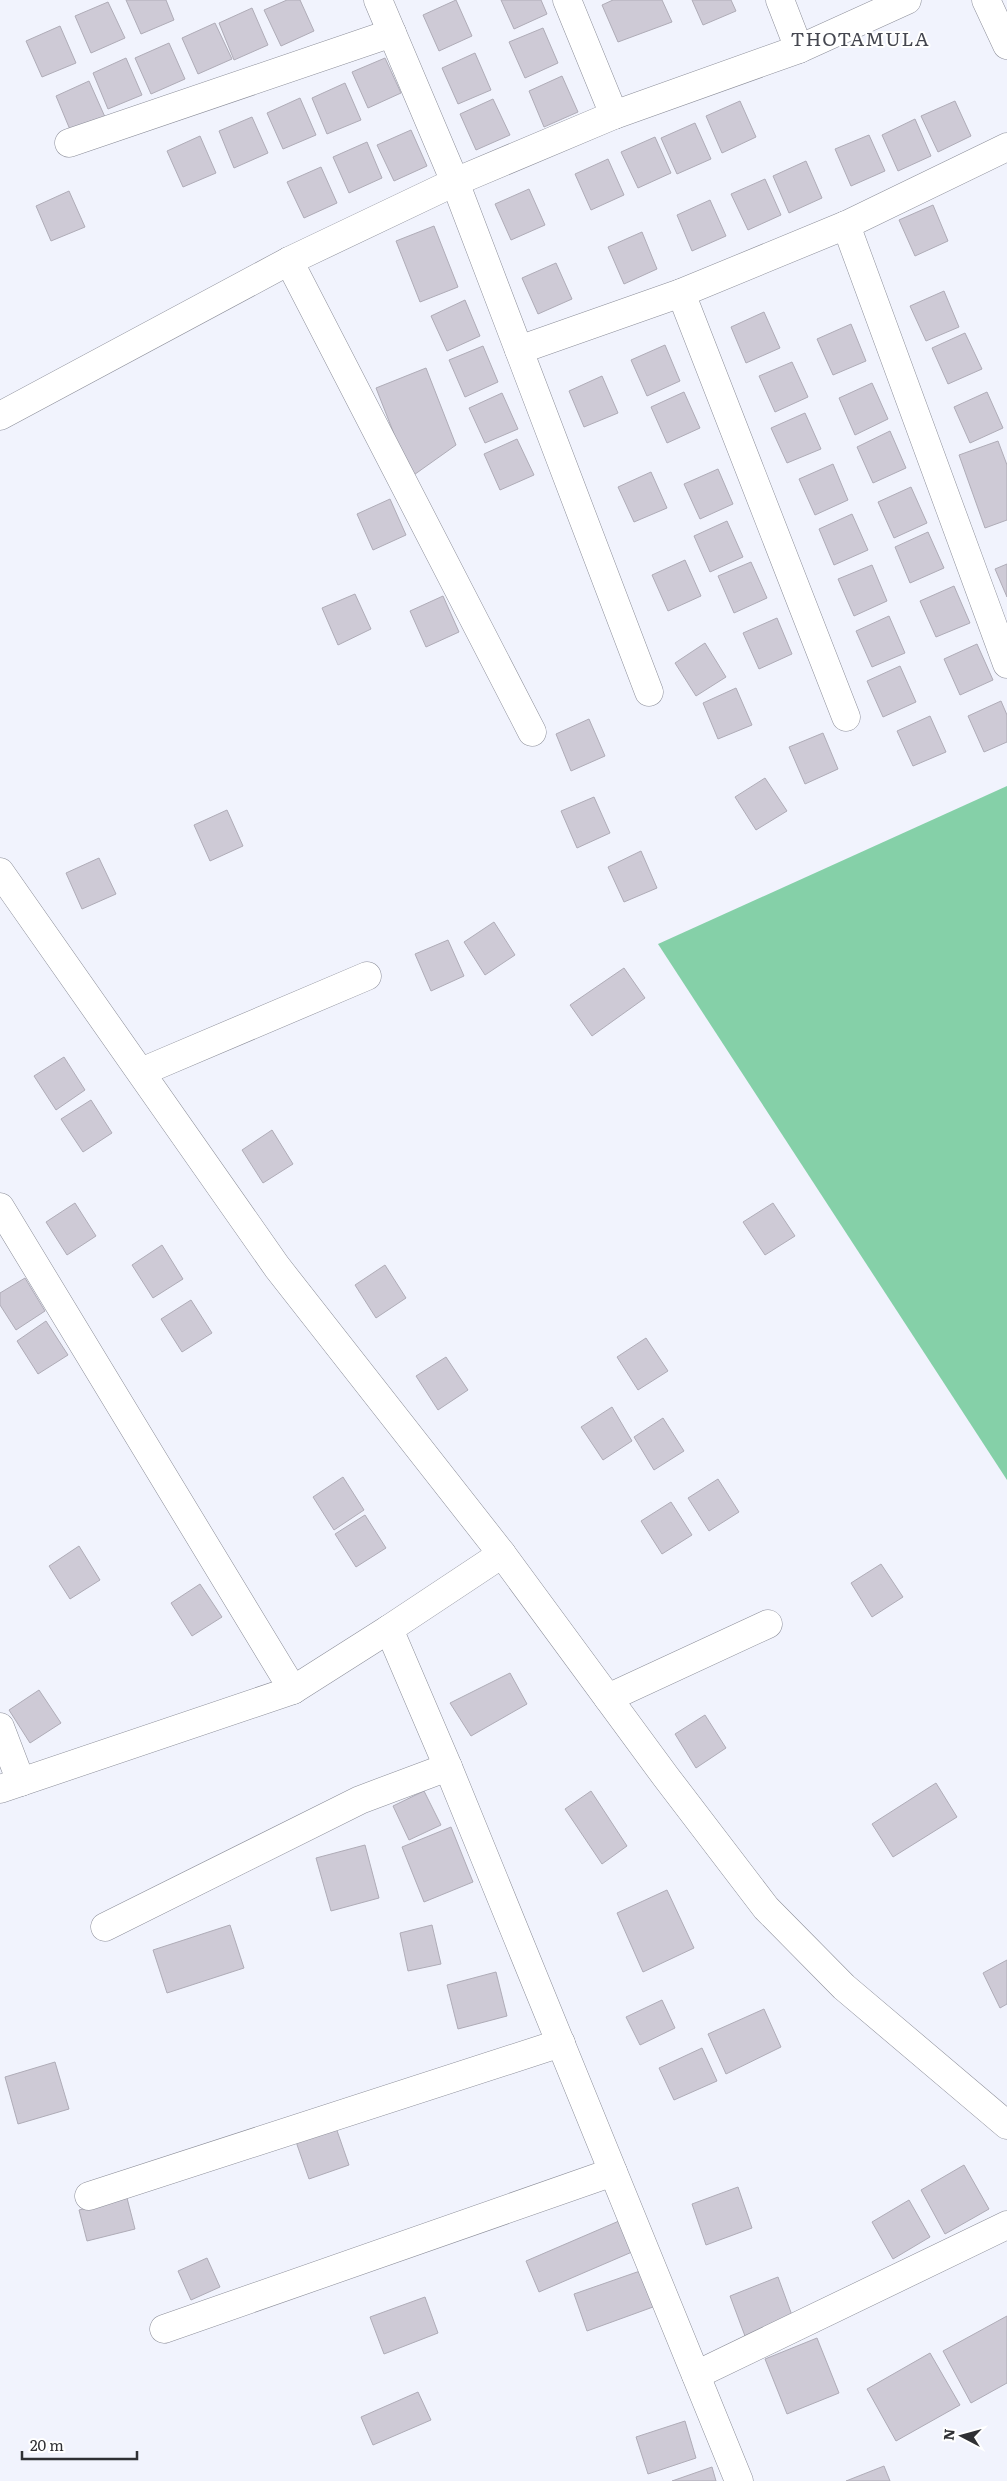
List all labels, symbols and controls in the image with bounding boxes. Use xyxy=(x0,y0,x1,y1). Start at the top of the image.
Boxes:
district label: THOTAMULA xyxy=(790,24,930,52)
north arrow xyxy=(937,2411,987,2461)
text: N xyxy=(938,2427,959,2441)
scale bar xyxy=(22,2428,138,2460)
text: 20 m xyxy=(30,2433,64,2456)

